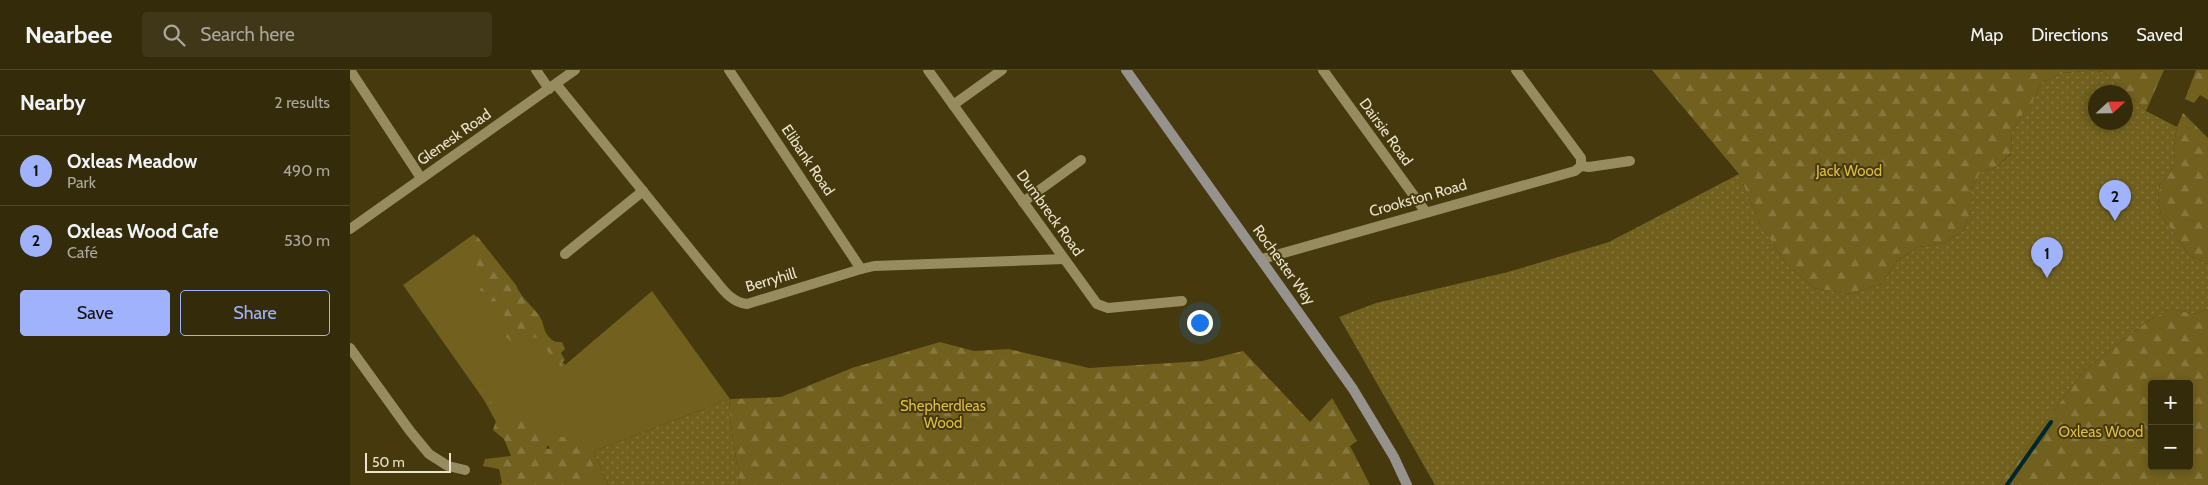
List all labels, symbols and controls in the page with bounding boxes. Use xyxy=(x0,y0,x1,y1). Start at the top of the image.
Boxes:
search box xyxy=(142,12,492,57)
text: Nearbee xyxy=(25,20,112,49)
icon: search xyxy=(160,21,188,49)
text: Search here xyxy=(200,23,295,46)
text: Map xyxy=(1970,24,2003,46)
text: Directions xyxy=(2031,24,2108,46)
text: Saved xyxy=(2136,24,2183,46)
north arrow xyxy=(2088,85,2133,130)
text: Nearby xyxy=(20,90,86,115)
text: 2 results xyxy=(274,93,330,112)
street label: Dairsie Road xyxy=(1356,95,1416,169)
street label: Glenesk Road xyxy=(414,105,494,169)
street label: Elibank Road xyxy=(778,121,838,199)
text: Oxleas Meadow xyxy=(67,150,197,173)
text: 1 xyxy=(33,161,39,180)
text: 490 m xyxy=(283,161,330,180)
park label: Jack Wood xyxy=(1815,162,1882,180)
street label: Dumbreck Road xyxy=(1013,167,1087,259)
text: Park xyxy=(67,173,96,192)
street label: Crookston Road xyxy=(1367,175,1469,221)
pin: 2 xyxy=(2099,180,2131,221)
text: Oxleas Wood Cafe xyxy=(67,220,218,243)
street label: Rochester Way xyxy=(1249,221,1319,309)
text: 2 xyxy=(32,231,40,250)
text: 530 m xyxy=(284,231,330,250)
pin: 1 xyxy=(2031,237,2063,278)
text: Café xyxy=(67,243,98,262)
street label: Berryhill xyxy=(743,264,799,296)
button: Save xyxy=(20,290,170,336)
button: Share xyxy=(180,290,330,336)
your location xyxy=(1187,310,1213,336)
map controls xyxy=(2148,380,2193,470)
button: + xyxy=(2148,380,2193,425)
park label: Shepherdleas Wood xyxy=(900,397,986,432)
park label: Oxleas Wood xyxy=(2059,423,2143,441)
button: − xyxy=(2148,425,2193,470)
scale bar xyxy=(365,450,451,473)
text: 50 m xyxy=(372,453,405,471)

